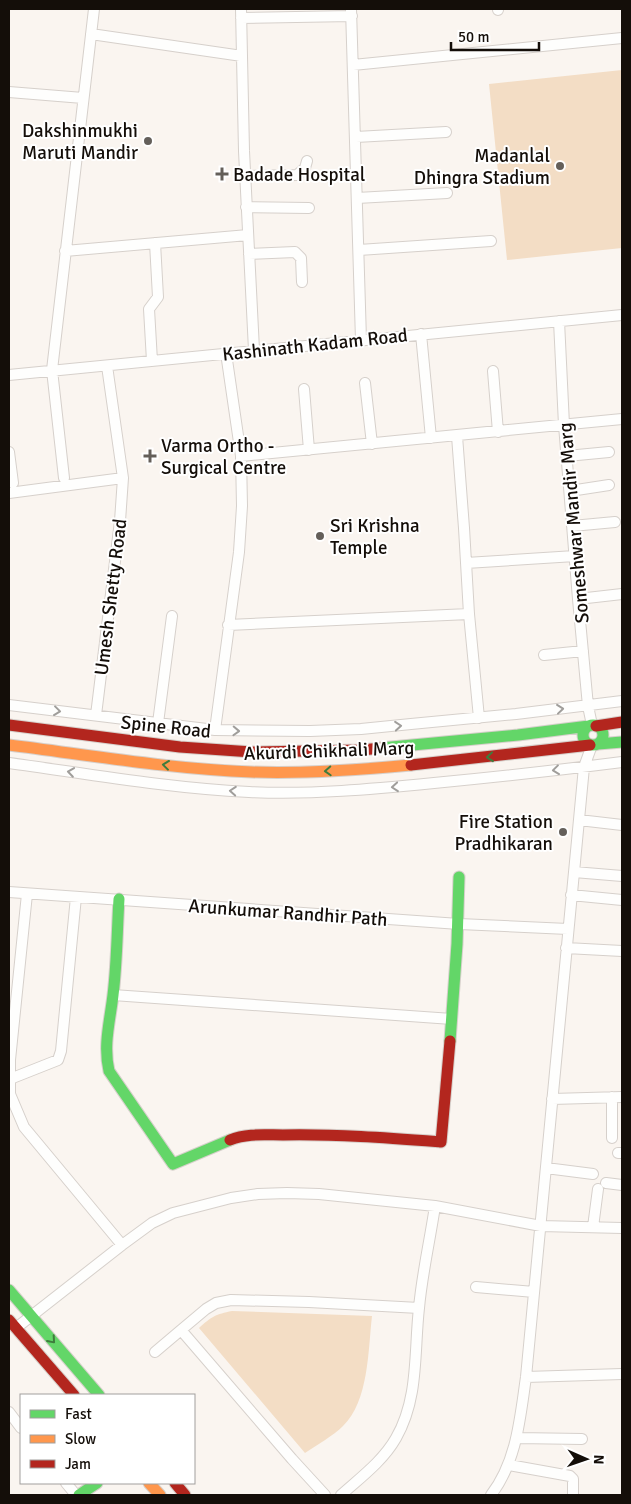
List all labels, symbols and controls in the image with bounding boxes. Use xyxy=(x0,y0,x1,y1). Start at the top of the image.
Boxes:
scale bar xyxy=(451,20,538,52)
text: 50 m xyxy=(458,28,489,46)
place label: Dakshinmukhi Maruti Mandir xyxy=(22,119,138,165)
marker: Dakshinmukhi Maruti Mandir xyxy=(142,135,154,147)
place label: Madanlal Dhingra Stadium xyxy=(414,144,550,190)
marker: Madanlal Dhingra Stadium xyxy=(554,160,566,172)
place label: Badade Hospital xyxy=(233,163,365,187)
marker: Badade Hospital xyxy=(215,167,229,181)
street label: Kashinath Kadam Road xyxy=(221,323,409,367)
street label: Someshwar Mandir Marg xyxy=(553,422,595,624)
place label: Varma Ortho - Surgical Centre xyxy=(161,434,286,480)
marker: Varma Ortho - Surgical Centre xyxy=(143,449,157,463)
place label: Sri Krishna Temple xyxy=(330,514,420,560)
street label: Umesh Shetty Road xyxy=(89,517,133,677)
marker: Sri Krishna Temple xyxy=(314,530,326,542)
one-way arrow xyxy=(556,704,564,715)
one-way arrow xyxy=(53,705,61,716)
street label: Spine Road xyxy=(120,710,212,744)
one-way arrow xyxy=(395,720,403,731)
one-way arrow xyxy=(232,725,240,736)
street label: Akurdi Chikhali Marg xyxy=(243,736,415,766)
one-way arrow xyxy=(485,751,493,762)
one-way arrow xyxy=(161,760,169,771)
one-way arrow xyxy=(552,764,560,775)
one-way arrow xyxy=(323,765,331,776)
one-way arrow xyxy=(67,767,76,777)
one-way arrow xyxy=(391,781,399,792)
one-way arrow xyxy=(228,785,236,796)
place label: Fire Station Pradhikaran xyxy=(455,810,553,856)
marker: Fire Station Pradhikaran xyxy=(557,826,569,838)
street label: Arunkumar Randhir Path xyxy=(187,894,388,932)
one-way arrow xyxy=(46,1335,55,1344)
legend xyxy=(20,1394,195,1484)
text: Fast xyxy=(65,1405,92,1423)
text: Slow xyxy=(65,1430,96,1448)
north arrow xyxy=(561,1434,611,1484)
text: N xyxy=(590,1454,607,1465)
text: Jam xyxy=(65,1455,91,1473)

